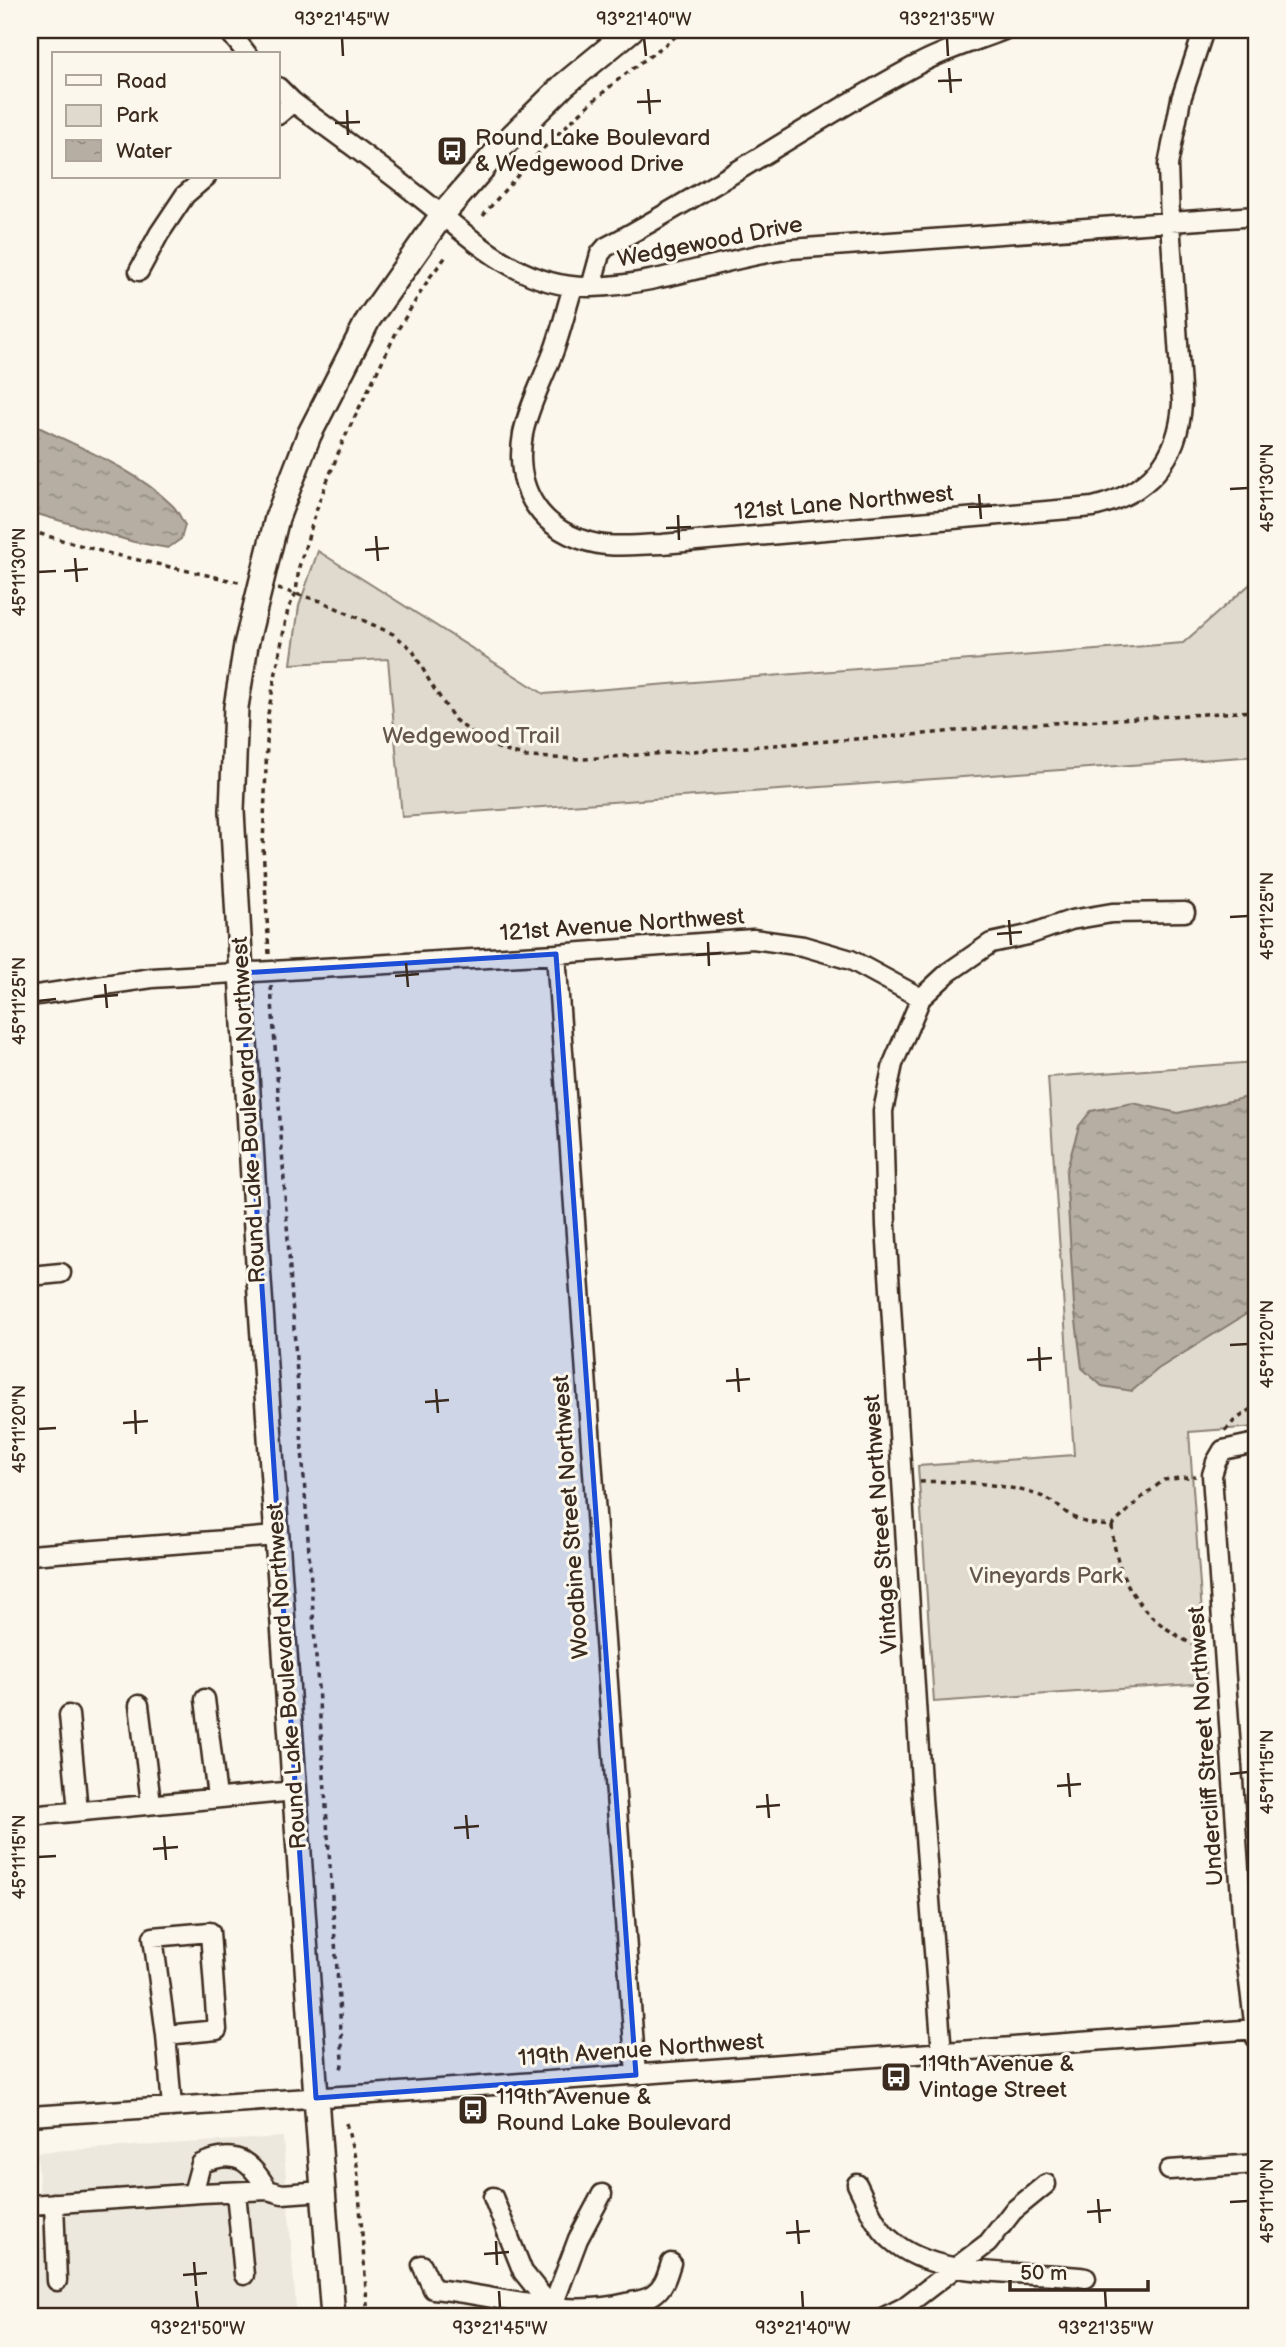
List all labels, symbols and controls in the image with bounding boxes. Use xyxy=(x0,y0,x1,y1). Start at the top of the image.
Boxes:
text: 93°21'45"W xyxy=(294,9,390,30)
text: 93°21'40"W xyxy=(596,9,692,30)
text: 93°21'35"W xyxy=(899,9,995,30)
legend xyxy=(52,52,280,178)
text: Road xyxy=(116,69,167,94)
text: Park xyxy=(116,103,159,128)
place label: Round Lake Boulevard & Wedgewood Drive xyxy=(475,124,710,178)
bus stop icon: Round Lake Boulevard & Wedgewood Drive xyxy=(435,134,469,168)
text: Water xyxy=(116,139,172,164)
street label: Wedgewood Drive xyxy=(615,210,805,274)
text: 45°11'30"N xyxy=(1257,443,1278,533)
street label: 121st Lane Northwest xyxy=(733,479,955,527)
text: 45°11'30"N xyxy=(9,527,30,617)
park label: Wedgewood Trail xyxy=(382,722,560,750)
text: 45°11'25"N xyxy=(1257,872,1278,960)
street label: 121st Avenue Northwest xyxy=(499,902,745,948)
street label: Round Lake Boulevard Northwest xyxy=(226,936,272,1284)
text: 45°11'25"N xyxy=(9,957,30,1045)
text: 45°11'20"N xyxy=(1257,1300,1278,1388)
street label: Woodbine Street Northwest xyxy=(547,1374,595,1660)
text: 45°11'20"N xyxy=(9,1385,30,1473)
street label: Vintage Street Northwest xyxy=(858,1393,904,1655)
street label: Round Lake Boulevard Northwest xyxy=(261,1502,313,1850)
park label: Vineyards Park xyxy=(969,1562,1123,1590)
street label: Undercliff Street Northwest xyxy=(1182,1605,1230,1887)
text: 45°11'15"N xyxy=(1257,1730,1278,1814)
text: 45°11'15"N xyxy=(9,1815,30,1899)
street label: 119th Avenue Northwest xyxy=(517,2027,765,2073)
place label: 119th Avenue & Vintage Street xyxy=(919,2050,1075,2104)
bus stop icon: 119th Avenue & Vintage Street xyxy=(879,2060,913,2094)
place label: 119th Avenue & Round Lake Boulevard xyxy=(496,2083,731,2137)
bus stop icon: 119th Avenue & Round Lake Boulevard xyxy=(456,2093,490,2127)
text: 45°11'10"N xyxy=(1257,2158,1278,2244)
scale bar xyxy=(1010,2249,1148,2293)
text: 50 m xyxy=(1020,2261,1067,2286)
text: 93°21'50"W xyxy=(151,2318,246,2339)
text: 93°21'45"W xyxy=(452,2318,548,2339)
text: 93°21'40"W xyxy=(755,2318,851,2339)
text: 93°21'35"W xyxy=(1058,2318,1154,2339)

